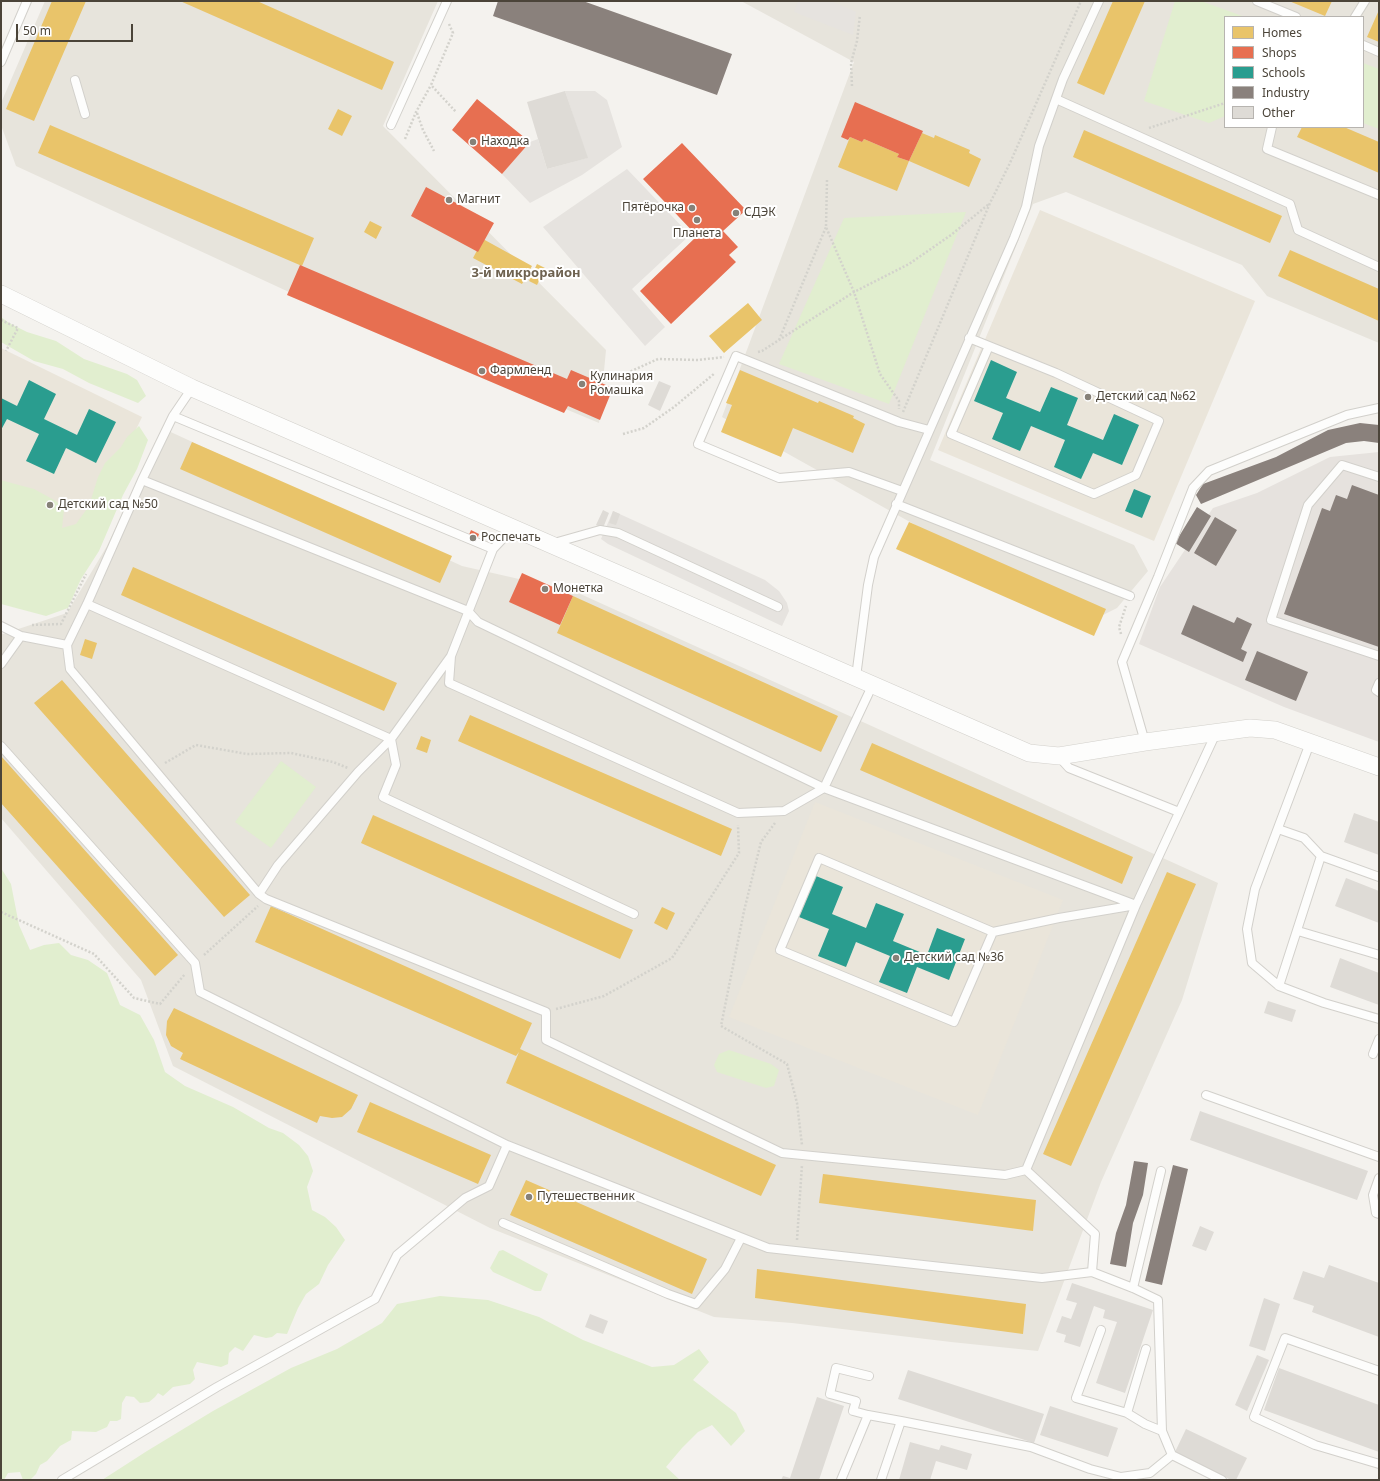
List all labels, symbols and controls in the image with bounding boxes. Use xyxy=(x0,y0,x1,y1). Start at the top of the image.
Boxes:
scale bar xyxy=(18,16,135,42)
legend xyxy=(1224,16,1364,128)
text: 50 m xyxy=(23,22,51,39)
text: Homes xyxy=(1262,24,1302,41)
text: Shops xyxy=(1262,44,1296,61)
text: Schools xyxy=(1262,64,1305,81)
text: Industry xyxy=(1262,84,1309,101)
text: Other xyxy=(1262,104,1295,121)
place label: Находка xyxy=(481,135,529,149)
marker: Находка xyxy=(468,137,478,147)
place label: Магнит xyxy=(457,193,500,207)
marker: Магнит xyxy=(444,195,454,205)
place label: Пятёрочка xyxy=(622,201,684,215)
marker: Пятёрочка xyxy=(687,203,697,213)
place label: СДЭК xyxy=(744,206,776,220)
marker: СДЭК xyxy=(731,208,741,218)
marker: Планета xyxy=(692,215,702,225)
place label: Планета xyxy=(673,227,721,241)
district label: 3-й микрорайон xyxy=(471,265,581,281)
place label: Фармленд xyxy=(490,364,551,378)
marker: Фармленд xyxy=(477,366,487,376)
place label: Кулинария Ромашка xyxy=(590,370,653,398)
marker: Кулинария Ромашка xyxy=(577,379,587,389)
place label: Детский сад №62 xyxy=(1096,390,1196,404)
marker: Детский сад №62 xyxy=(1083,392,1093,402)
place label: Детский сад №50 xyxy=(58,498,158,512)
marker: Детский сад №50 xyxy=(45,500,55,510)
place label: Роспечать xyxy=(481,531,541,545)
marker: Роспечать xyxy=(468,533,478,543)
place label: Монетка xyxy=(553,582,603,596)
marker: Монетка xyxy=(540,584,550,594)
place label: Детский сад №36 xyxy=(904,951,1004,965)
marker: Детский сад №36 xyxy=(891,953,901,963)
place label: Путешественник xyxy=(537,1190,635,1204)
marker: Путешественник xyxy=(524,1192,534,1202)

